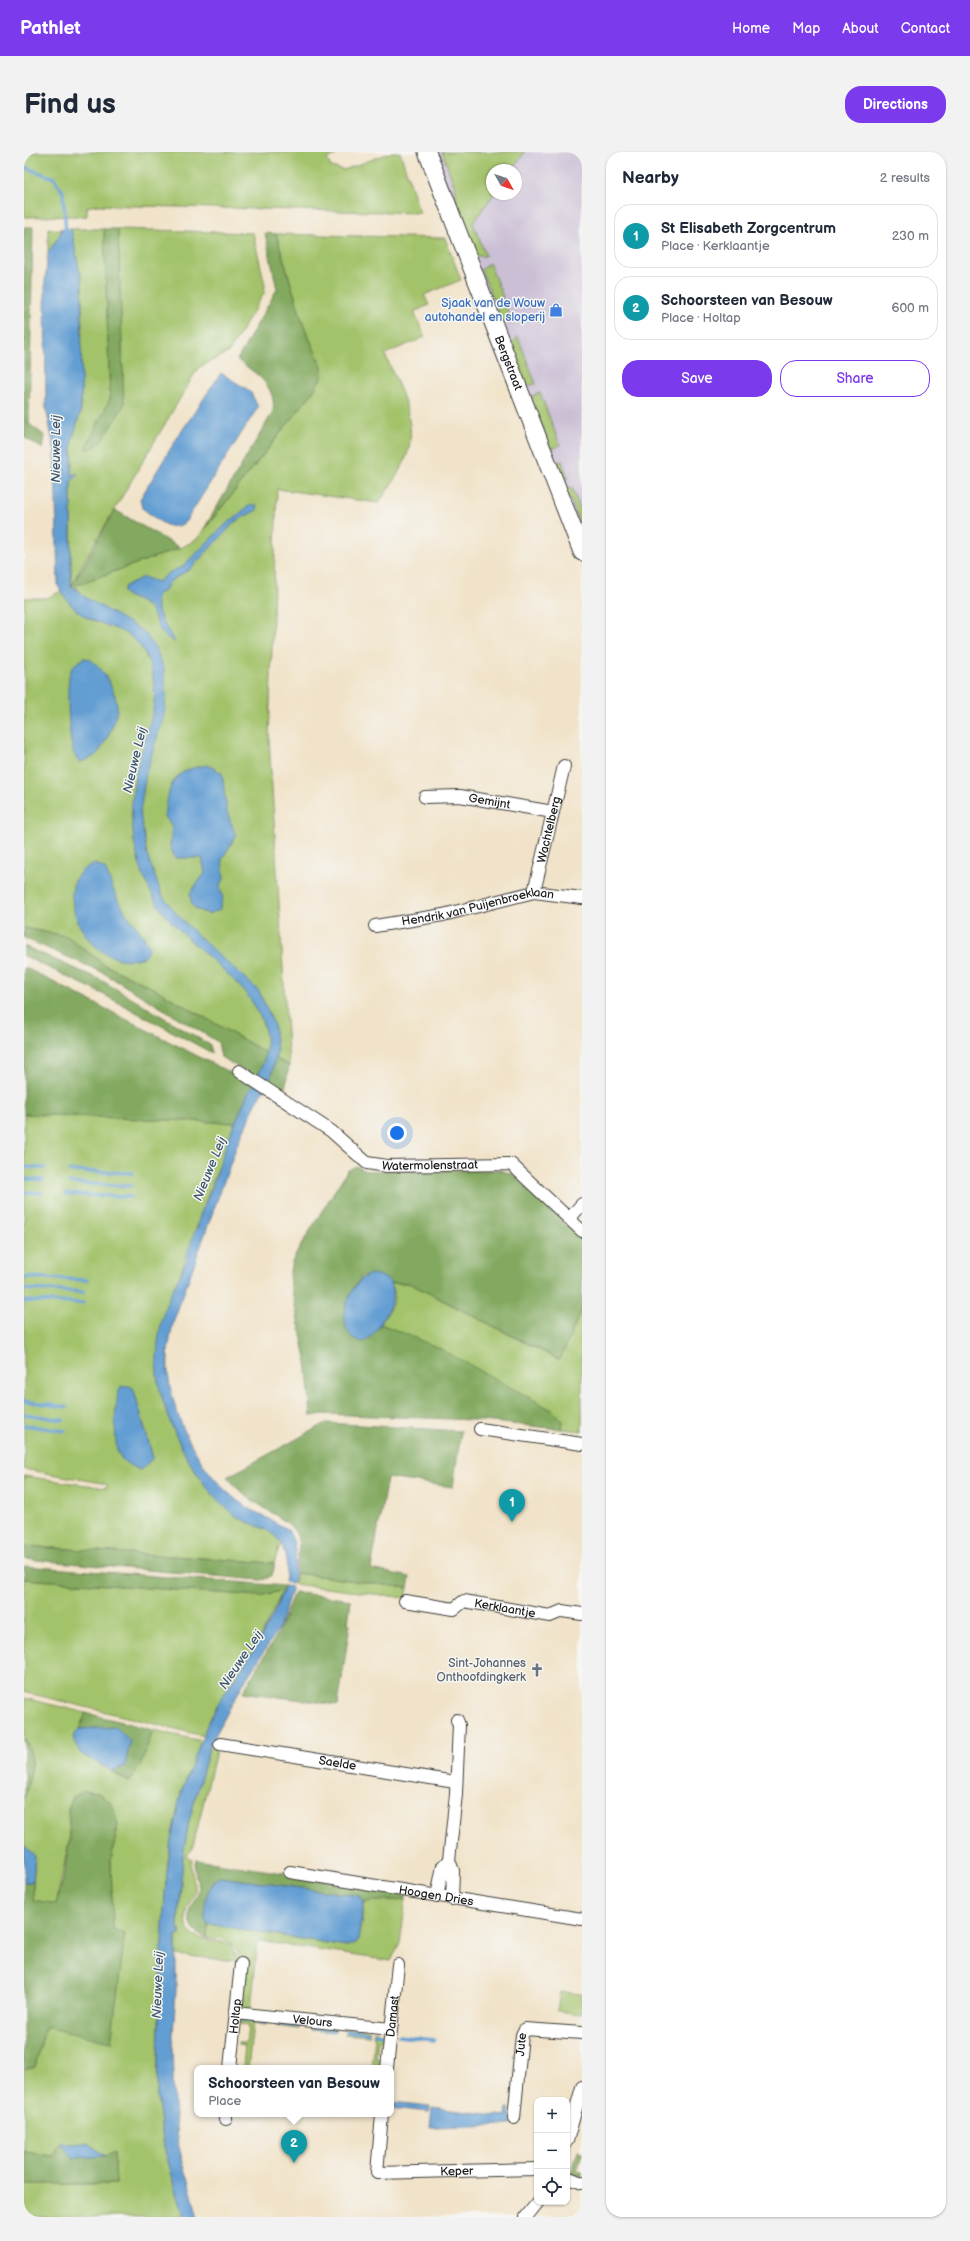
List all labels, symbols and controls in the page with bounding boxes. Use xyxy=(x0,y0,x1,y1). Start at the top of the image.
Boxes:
text: Pathlet xyxy=(20,17,81,40)
text: Home xyxy=(732,20,770,37)
text: Map xyxy=(792,20,820,37)
text: About xyxy=(842,20,879,37)
text: Contact xyxy=(901,20,950,37)
button: Directions xyxy=(845,86,946,123)
text: Find us xyxy=(24,88,116,121)
north arrow xyxy=(486,164,522,200)
text: Nearby xyxy=(622,168,679,188)
text: 2 results xyxy=(880,170,930,186)
text: St Elisabeth Zorgcentrum xyxy=(661,219,836,238)
text: 1 xyxy=(633,228,639,244)
text: 230 m xyxy=(892,228,929,244)
text: Place · Kerklaantje xyxy=(661,238,770,254)
text: Schoorsteen van Besouw xyxy=(661,291,833,310)
place label: Sjaak van de Wouw autohandel en sloperij xyxy=(425,296,545,325)
text: 2 xyxy=(632,300,640,316)
text: 600 m xyxy=(892,300,929,316)
shop icon: Sjaak van de Wouw autohandel en sloperij xyxy=(548,302,564,318)
text: Place · Holtap xyxy=(661,310,741,326)
street label: Bergstraat xyxy=(491,333,526,392)
button: Save xyxy=(622,360,772,397)
button: Share xyxy=(780,360,930,397)
water label: Nieuwe Leij xyxy=(48,414,64,483)
water label: Nieuwe Leij xyxy=(120,724,151,795)
street label: Gemijnt xyxy=(467,790,512,812)
street label: Wachtelberg xyxy=(534,795,564,865)
street label: Hendrik van Puijenbroeklaan xyxy=(400,885,555,929)
your location xyxy=(387,1123,407,1143)
water label: Nieuwe Leij xyxy=(190,1134,230,1203)
street label: Watermolenstraat xyxy=(381,1157,478,1174)
pin: 1 xyxy=(499,1489,525,1522)
street label: Kerklaantje xyxy=(473,1595,537,1621)
water label: Nieuwe Leij xyxy=(216,1627,267,1692)
place label: Sint-Johannes Onthoofdingkerk xyxy=(437,1656,526,1685)
church icon: Sint-Johannes Onthoofdingkerk xyxy=(529,1662,545,1678)
street label: Saelde xyxy=(318,1753,357,1773)
street label: Hoogen Dries xyxy=(398,1882,475,1909)
water label: Nieuwe Leij xyxy=(149,1950,167,2019)
street label: Damast xyxy=(383,1994,402,2038)
street label: Holtap xyxy=(226,1998,245,2035)
street label: Velours xyxy=(292,2011,333,2030)
street label: Jute xyxy=(513,2032,530,2057)
popup xyxy=(194,2065,394,2117)
text: Schoorsteen van Besouw xyxy=(208,2074,380,2093)
text: Place xyxy=(208,2093,241,2109)
map controls xyxy=(534,2097,570,2205)
button: + xyxy=(534,2097,570,2133)
pin: 2 xyxy=(281,2130,307,2163)
button: − xyxy=(534,2133,570,2169)
street label: Keper xyxy=(440,2163,474,2179)
button: locate xyxy=(534,2169,570,2205)

